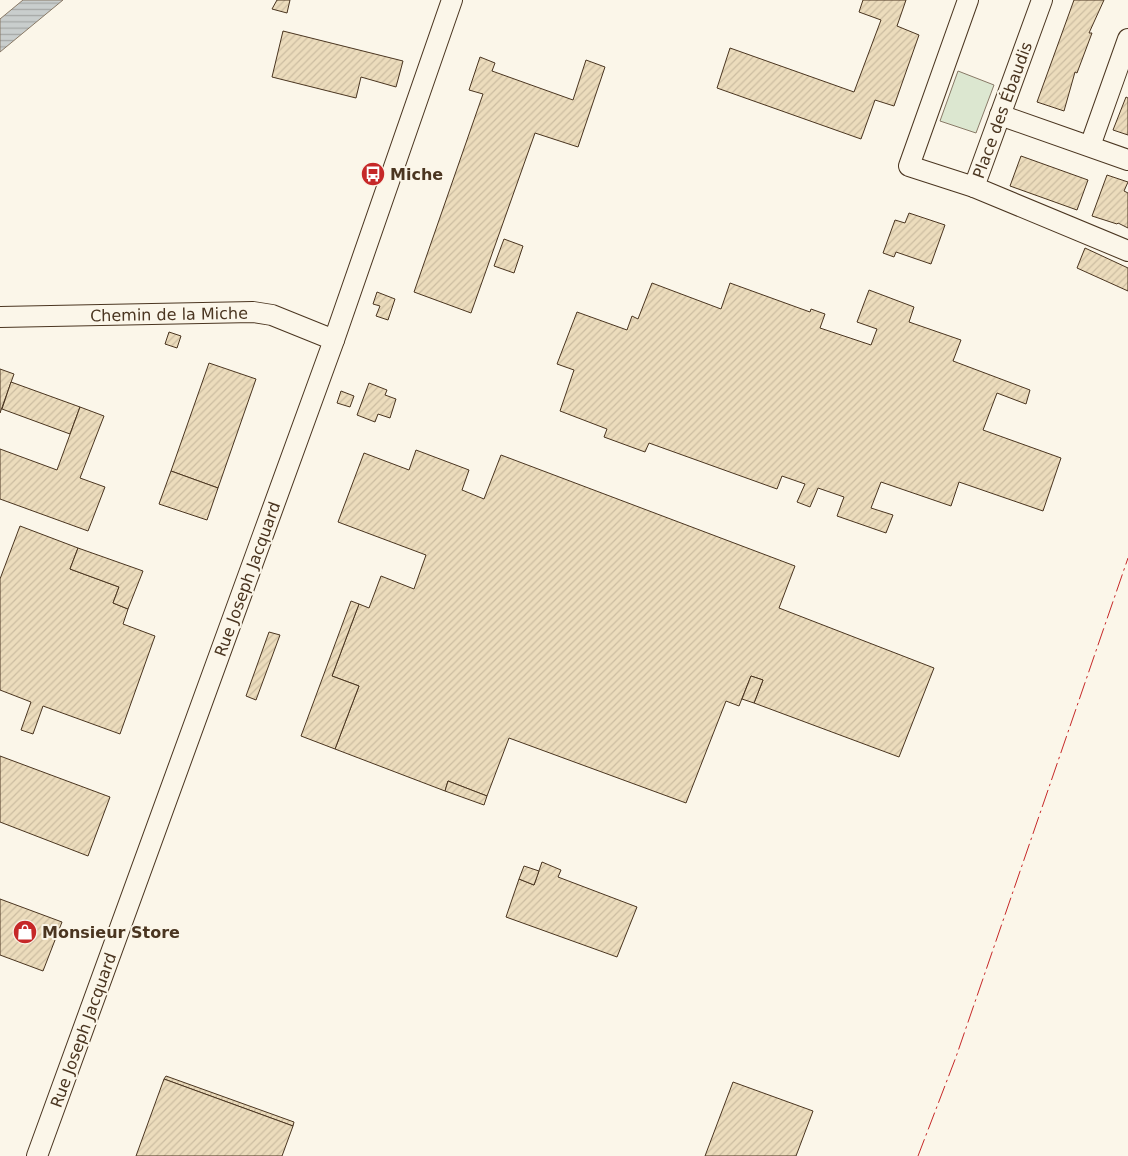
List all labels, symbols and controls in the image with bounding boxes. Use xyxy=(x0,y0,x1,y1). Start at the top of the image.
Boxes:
street label: Place des Ébaudis xyxy=(969,39,1036,181)
bus stop icon: Miche xyxy=(360,161,386,187)
place label: Miche xyxy=(390,165,443,184)
street label: Chemin de la Miche xyxy=(90,304,248,325)
street label: Rue Joseph Jacquard xyxy=(211,499,284,659)
shop icon: Monsieur Store xyxy=(12,919,38,945)
place label: Monsieur Store xyxy=(42,923,180,942)
street label: Rue Joseph Jacquard xyxy=(47,950,120,1110)

